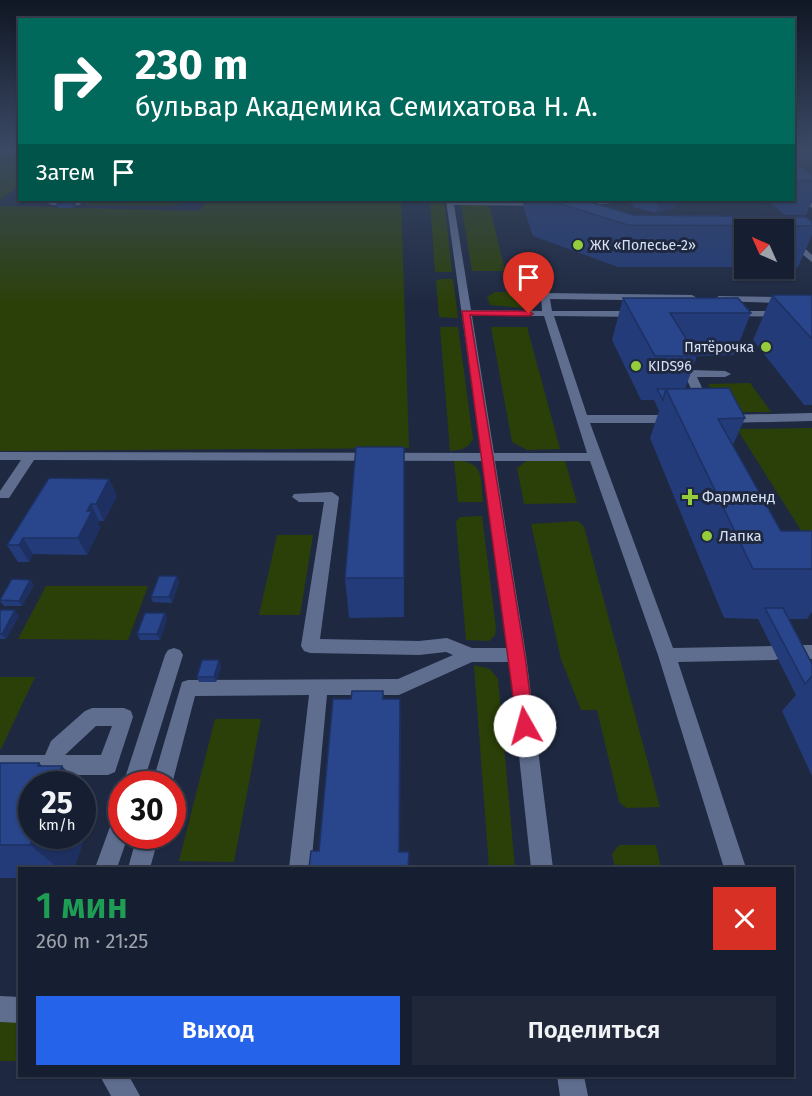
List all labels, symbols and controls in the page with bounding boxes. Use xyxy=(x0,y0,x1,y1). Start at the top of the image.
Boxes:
text: 230 m xyxy=(135,40,248,90)
icon: right xyxy=(36,42,114,120)
text: бульвар Академика Семихатова Н. А. xyxy=(135,91,598,123)
icon: arrive xyxy=(107,156,140,189)
text: Затем xyxy=(36,159,95,186)
north arrow xyxy=(734,219,794,279)
map controls xyxy=(734,219,794,279)
place label: ЖК «Полесье-2» xyxy=(590,237,696,254)
marker: ЖК «Полесье-2» xyxy=(571,238,585,252)
pin xyxy=(503,252,554,314)
icon: arrive xyxy=(512,261,545,294)
place label: Пятёрочка xyxy=(684,339,754,356)
marker: Пятёрочка xyxy=(759,340,773,354)
place label: KIDS96 xyxy=(648,358,692,375)
marker: KIDS96 xyxy=(629,359,643,373)
place label: Фармленд xyxy=(702,488,775,506)
marker: Фармленд xyxy=(683,490,697,504)
place label: Лапка xyxy=(719,527,762,545)
marker: Лапка xyxy=(700,529,714,543)
position arrow xyxy=(493,694,557,758)
speed limit sign: 30 xyxy=(108,771,186,849)
text: 25 xyxy=(41,785,73,821)
text: km/h xyxy=(38,816,76,834)
text: 1 мин xyxy=(36,884,128,928)
button: close xyxy=(713,887,776,950)
text: 260 m · 21:25 xyxy=(36,929,148,953)
button: Выход xyxy=(36,996,400,1065)
button: Поделиться xyxy=(412,996,776,1065)

